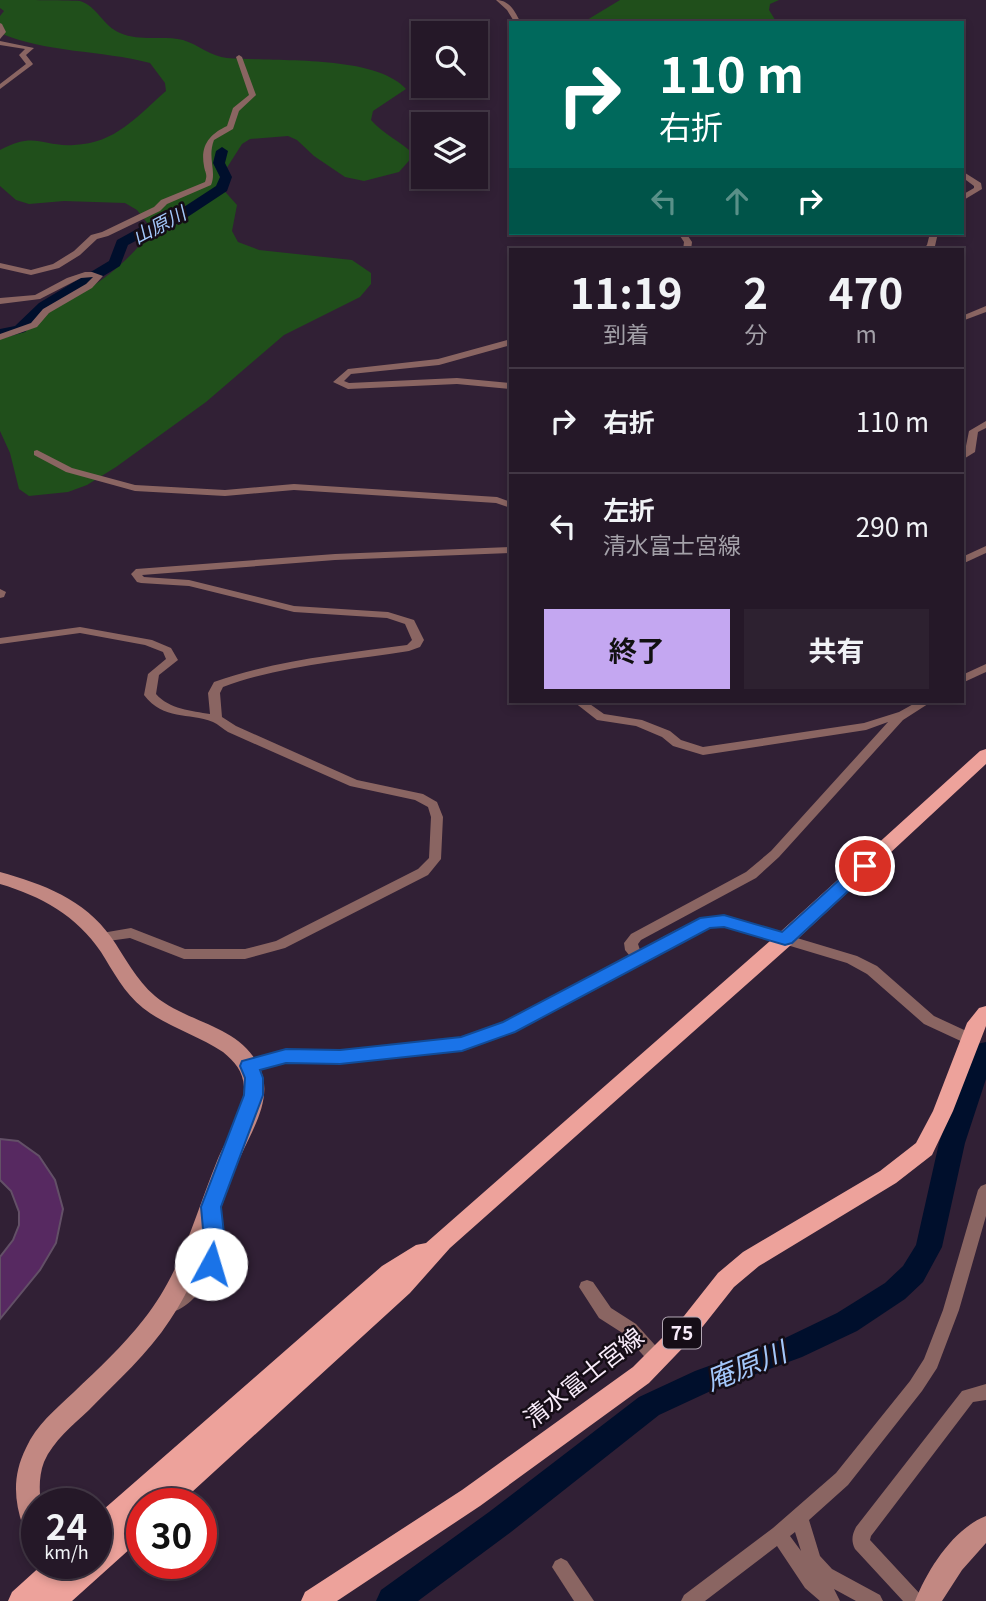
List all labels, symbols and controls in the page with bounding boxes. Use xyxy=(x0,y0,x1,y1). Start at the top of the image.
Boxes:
map controls xyxy=(411,21,488,189)
button: search xyxy=(411,21,488,98)
text: 110 m xyxy=(659,36,804,107)
icon: right xyxy=(544,49,635,140)
text: 右折 xyxy=(659,102,723,148)
button: layers xyxy=(411,112,488,189)
icon: left xyxy=(645,182,683,220)
icon: ahead xyxy=(718,182,756,220)
icon: right xyxy=(791,182,829,220)
water label: 山原川 xyxy=(127,197,192,249)
text: 11:19 xyxy=(570,260,683,321)
text: 2 xyxy=(743,260,768,321)
text: 470 xyxy=(829,260,903,321)
text: 到着 xyxy=(603,316,649,350)
text: 分 xyxy=(744,316,767,350)
text: m xyxy=(855,316,877,350)
icon: right xyxy=(544,402,582,440)
text: 右折 xyxy=(603,402,655,439)
text: 110 m xyxy=(856,402,929,439)
text: 左折 xyxy=(603,490,655,527)
icon: left xyxy=(544,507,582,545)
text: 290 m xyxy=(856,507,929,544)
text: 清水富士宮線 xyxy=(603,527,741,561)
button: 終了 xyxy=(544,609,730,689)
button: 共有 xyxy=(744,609,929,689)
pin xyxy=(835,836,895,896)
icon: arrive xyxy=(846,847,884,885)
position arrow xyxy=(174,1227,248,1301)
road number: 75 xyxy=(663,1317,701,1348)
street label: 清水富士宮線 xyxy=(515,1318,650,1434)
water label: 庵原川 xyxy=(699,1329,794,1398)
speed limit sign: 30 xyxy=(126,1488,217,1579)
text: 24 xyxy=(46,1499,87,1550)
text: km/h xyxy=(44,1538,89,1564)

